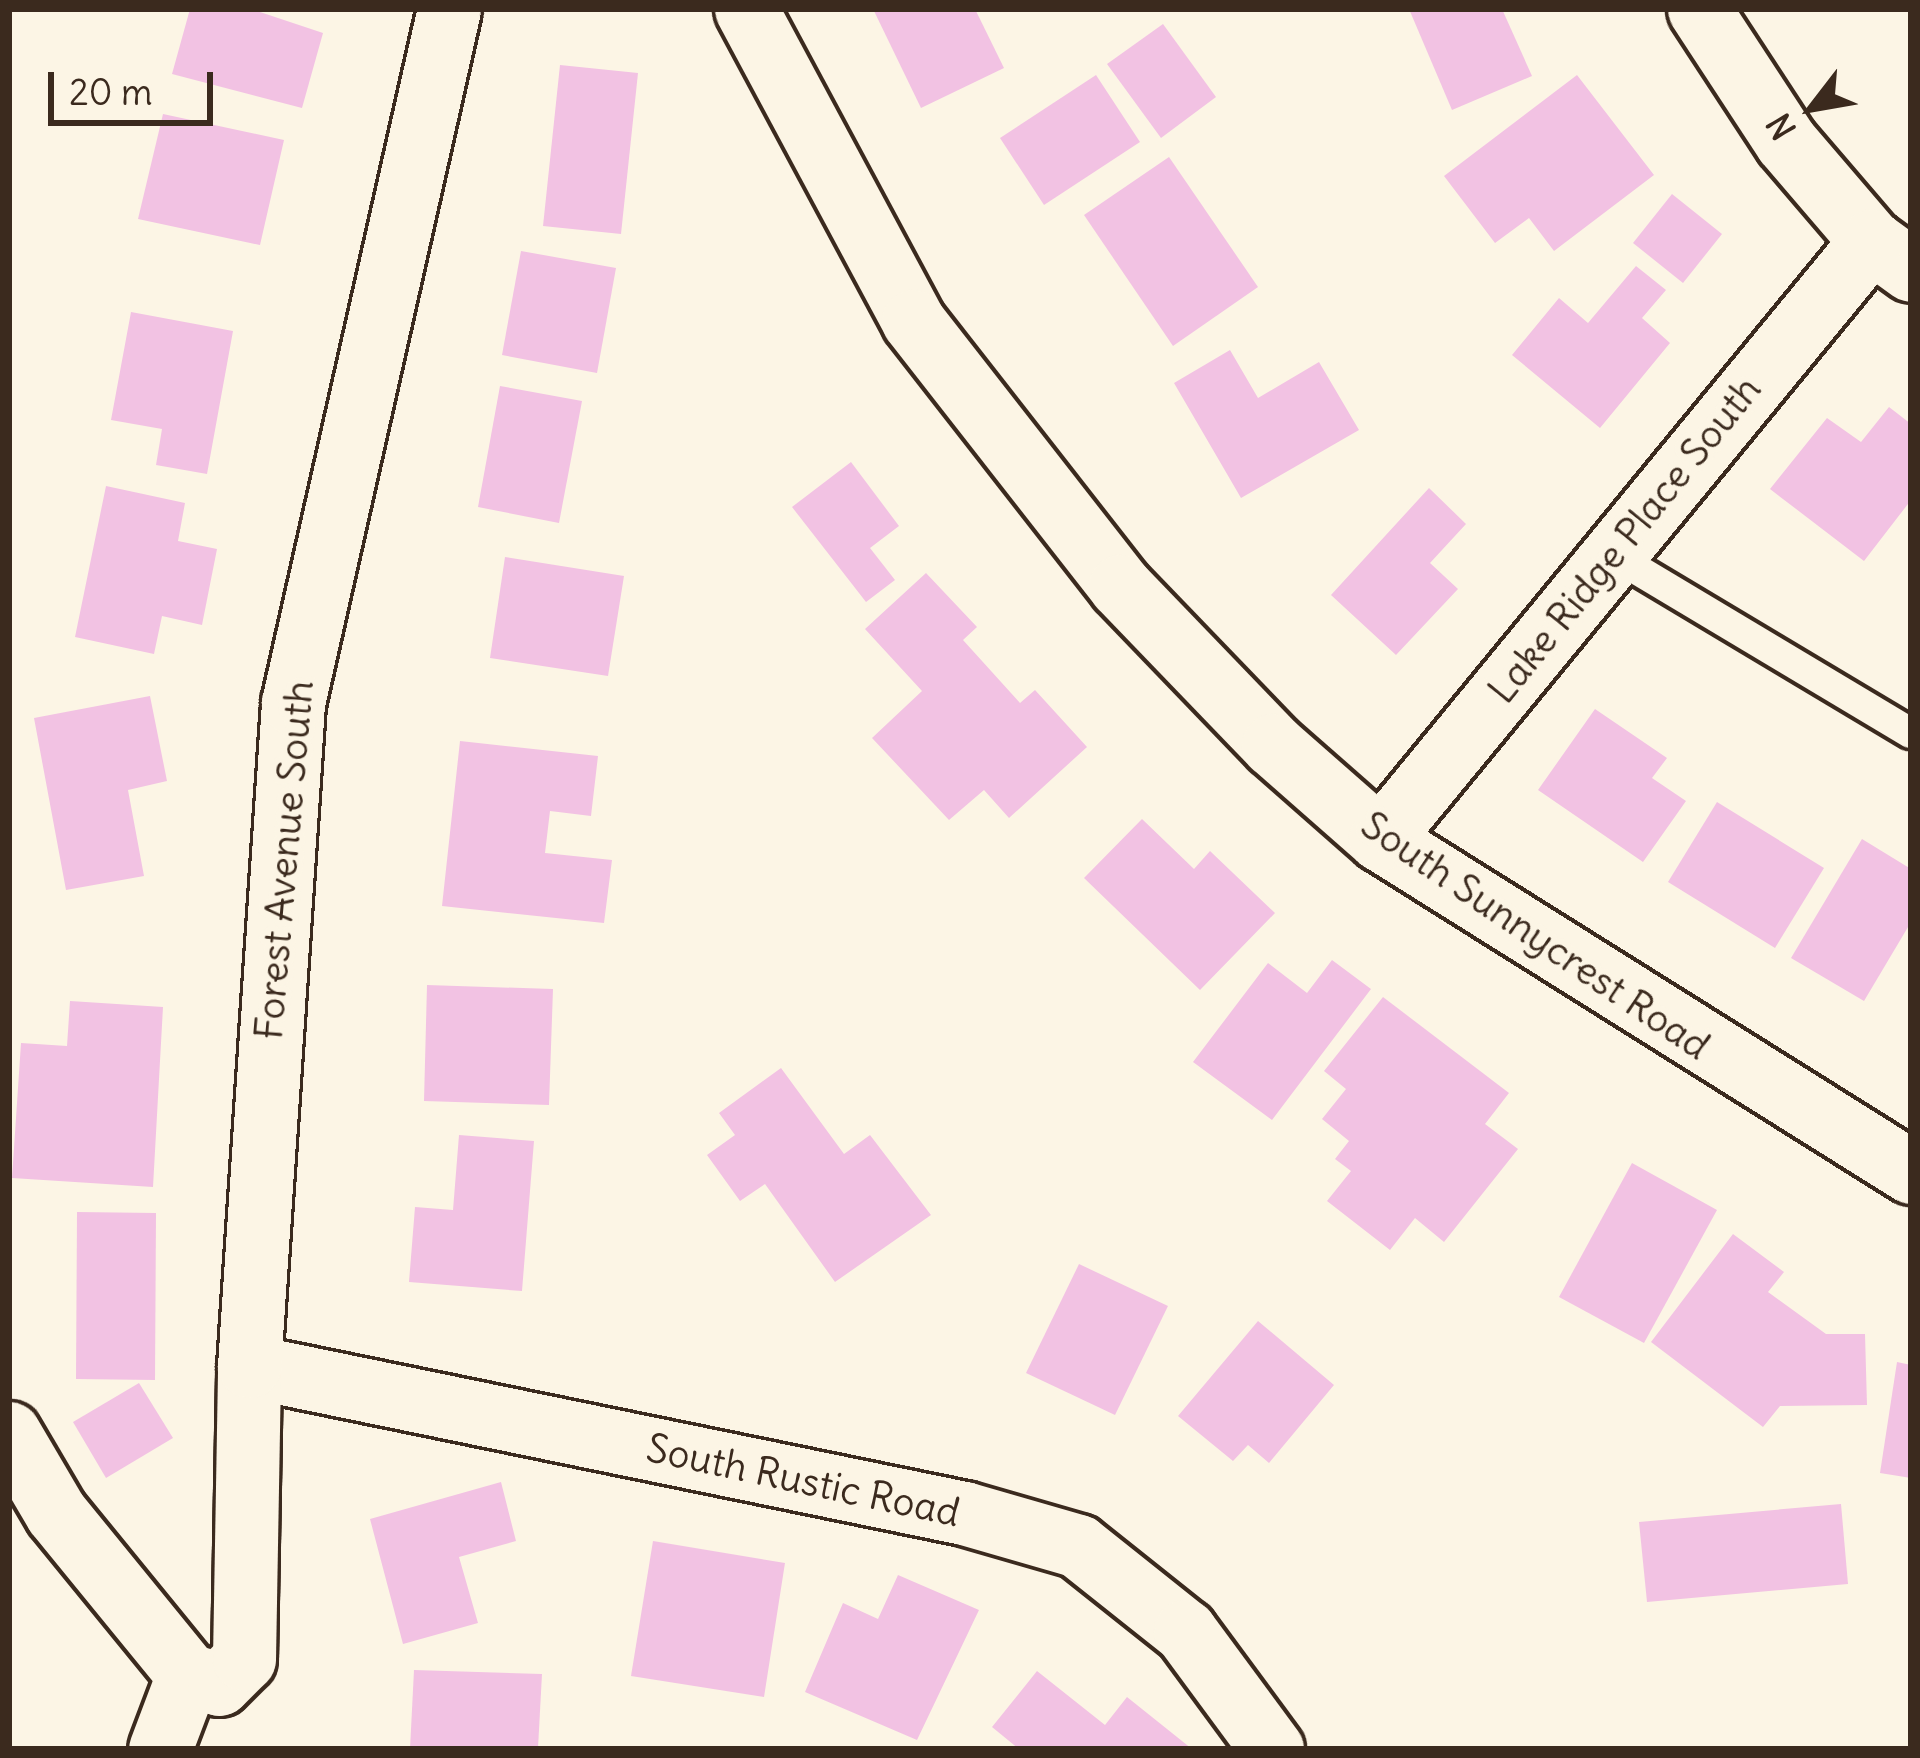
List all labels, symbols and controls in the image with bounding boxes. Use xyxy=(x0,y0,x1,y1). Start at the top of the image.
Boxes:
scale bar xyxy=(54,48,219,122)
north arrow xyxy=(1752,48,1872,168)
text: 20 m xyxy=(69,70,153,115)
text: N xyxy=(1757,106,1805,147)
street label: Lake Ridge Place South xyxy=(1479,367,1771,713)
street label: Forest Avenue South xyxy=(246,679,324,1041)
street label: South Sunnycrest Road xyxy=(1352,802,1718,1070)
street label: South Rustic Road xyxy=(642,1425,964,1537)

